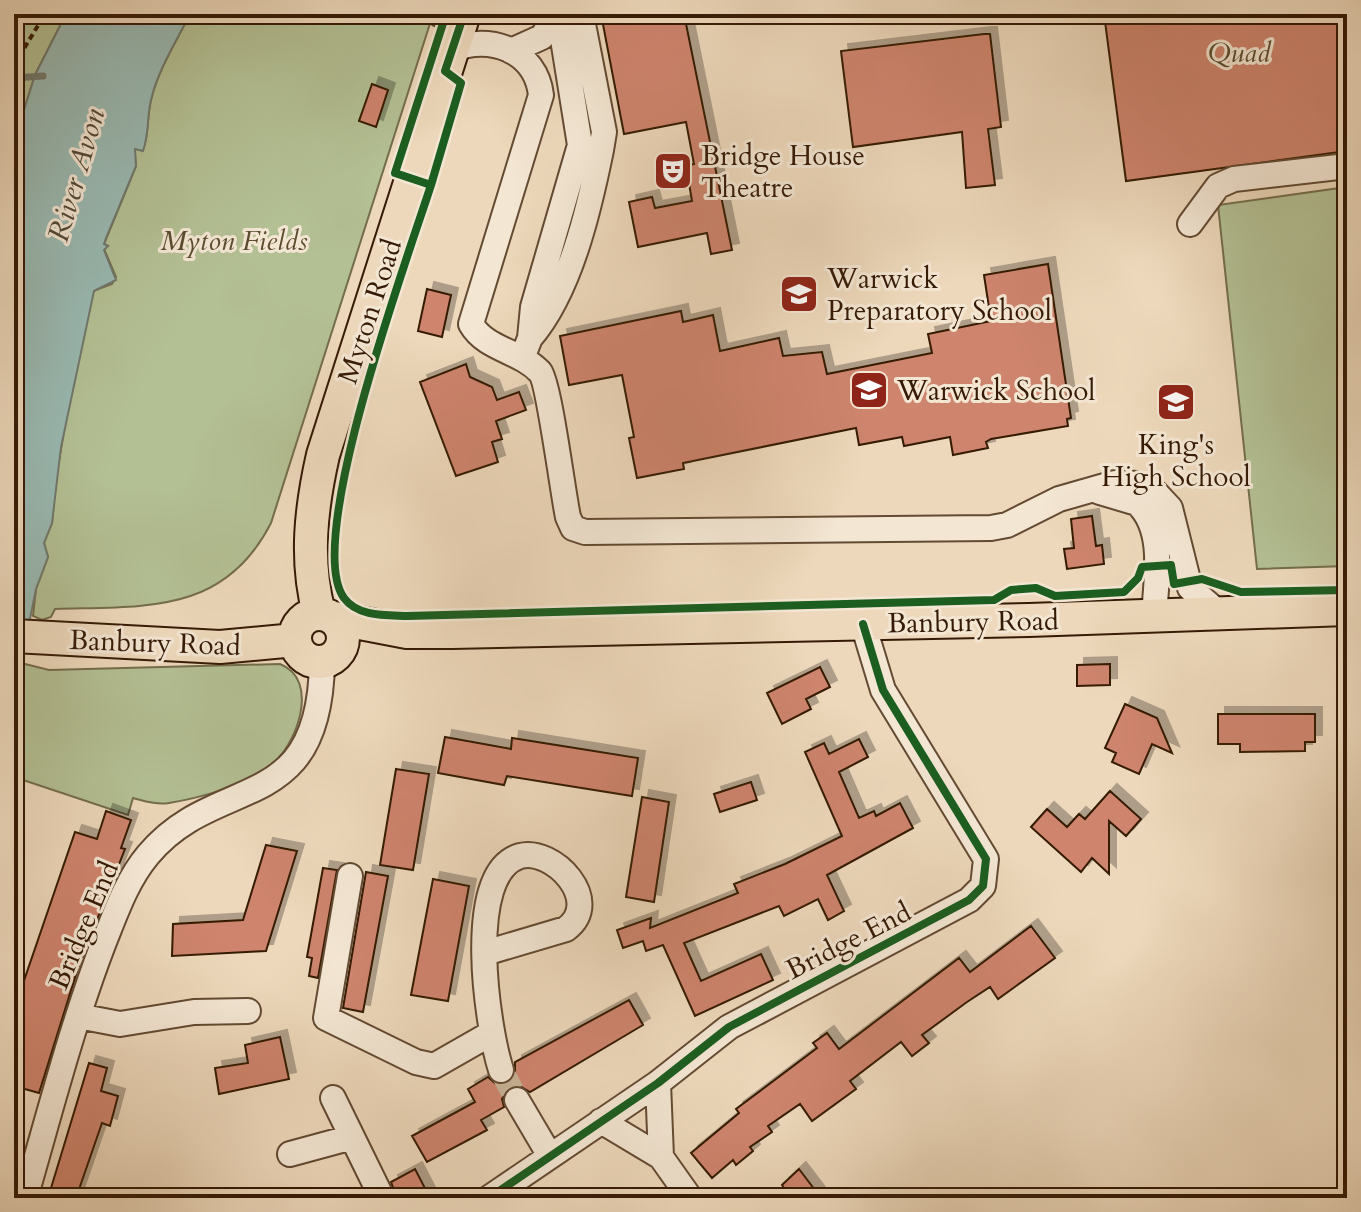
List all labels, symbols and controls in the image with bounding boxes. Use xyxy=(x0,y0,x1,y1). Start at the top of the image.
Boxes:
park label: Quad xyxy=(1208,34,1272,72)
water label: River Avon xyxy=(38,103,115,247)
place label: Bridge House Theatre xyxy=(701,137,865,207)
theatre icon: Bridge House Theatre xyxy=(652,150,694,192)
park label: Myton Fields xyxy=(160,222,308,260)
street label: Myton Road xyxy=(329,234,411,389)
place label: Warwick Preparatory School xyxy=(826,260,1052,330)
school or university icon: Warwick Preparatory School xyxy=(778,273,820,315)
school or university icon: Warwick School xyxy=(848,369,890,411)
place label: Warwick School xyxy=(896,372,1095,410)
school or university icon: King's High School xyxy=(1155,381,1197,423)
place label: King's High School xyxy=(1101,426,1251,496)
street label: Banbury Road xyxy=(887,602,1059,642)
street label: Banbury Road xyxy=(69,621,241,665)
street label: Bridge End xyxy=(40,855,128,995)
street label: Bridge End xyxy=(779,893,918,989)

